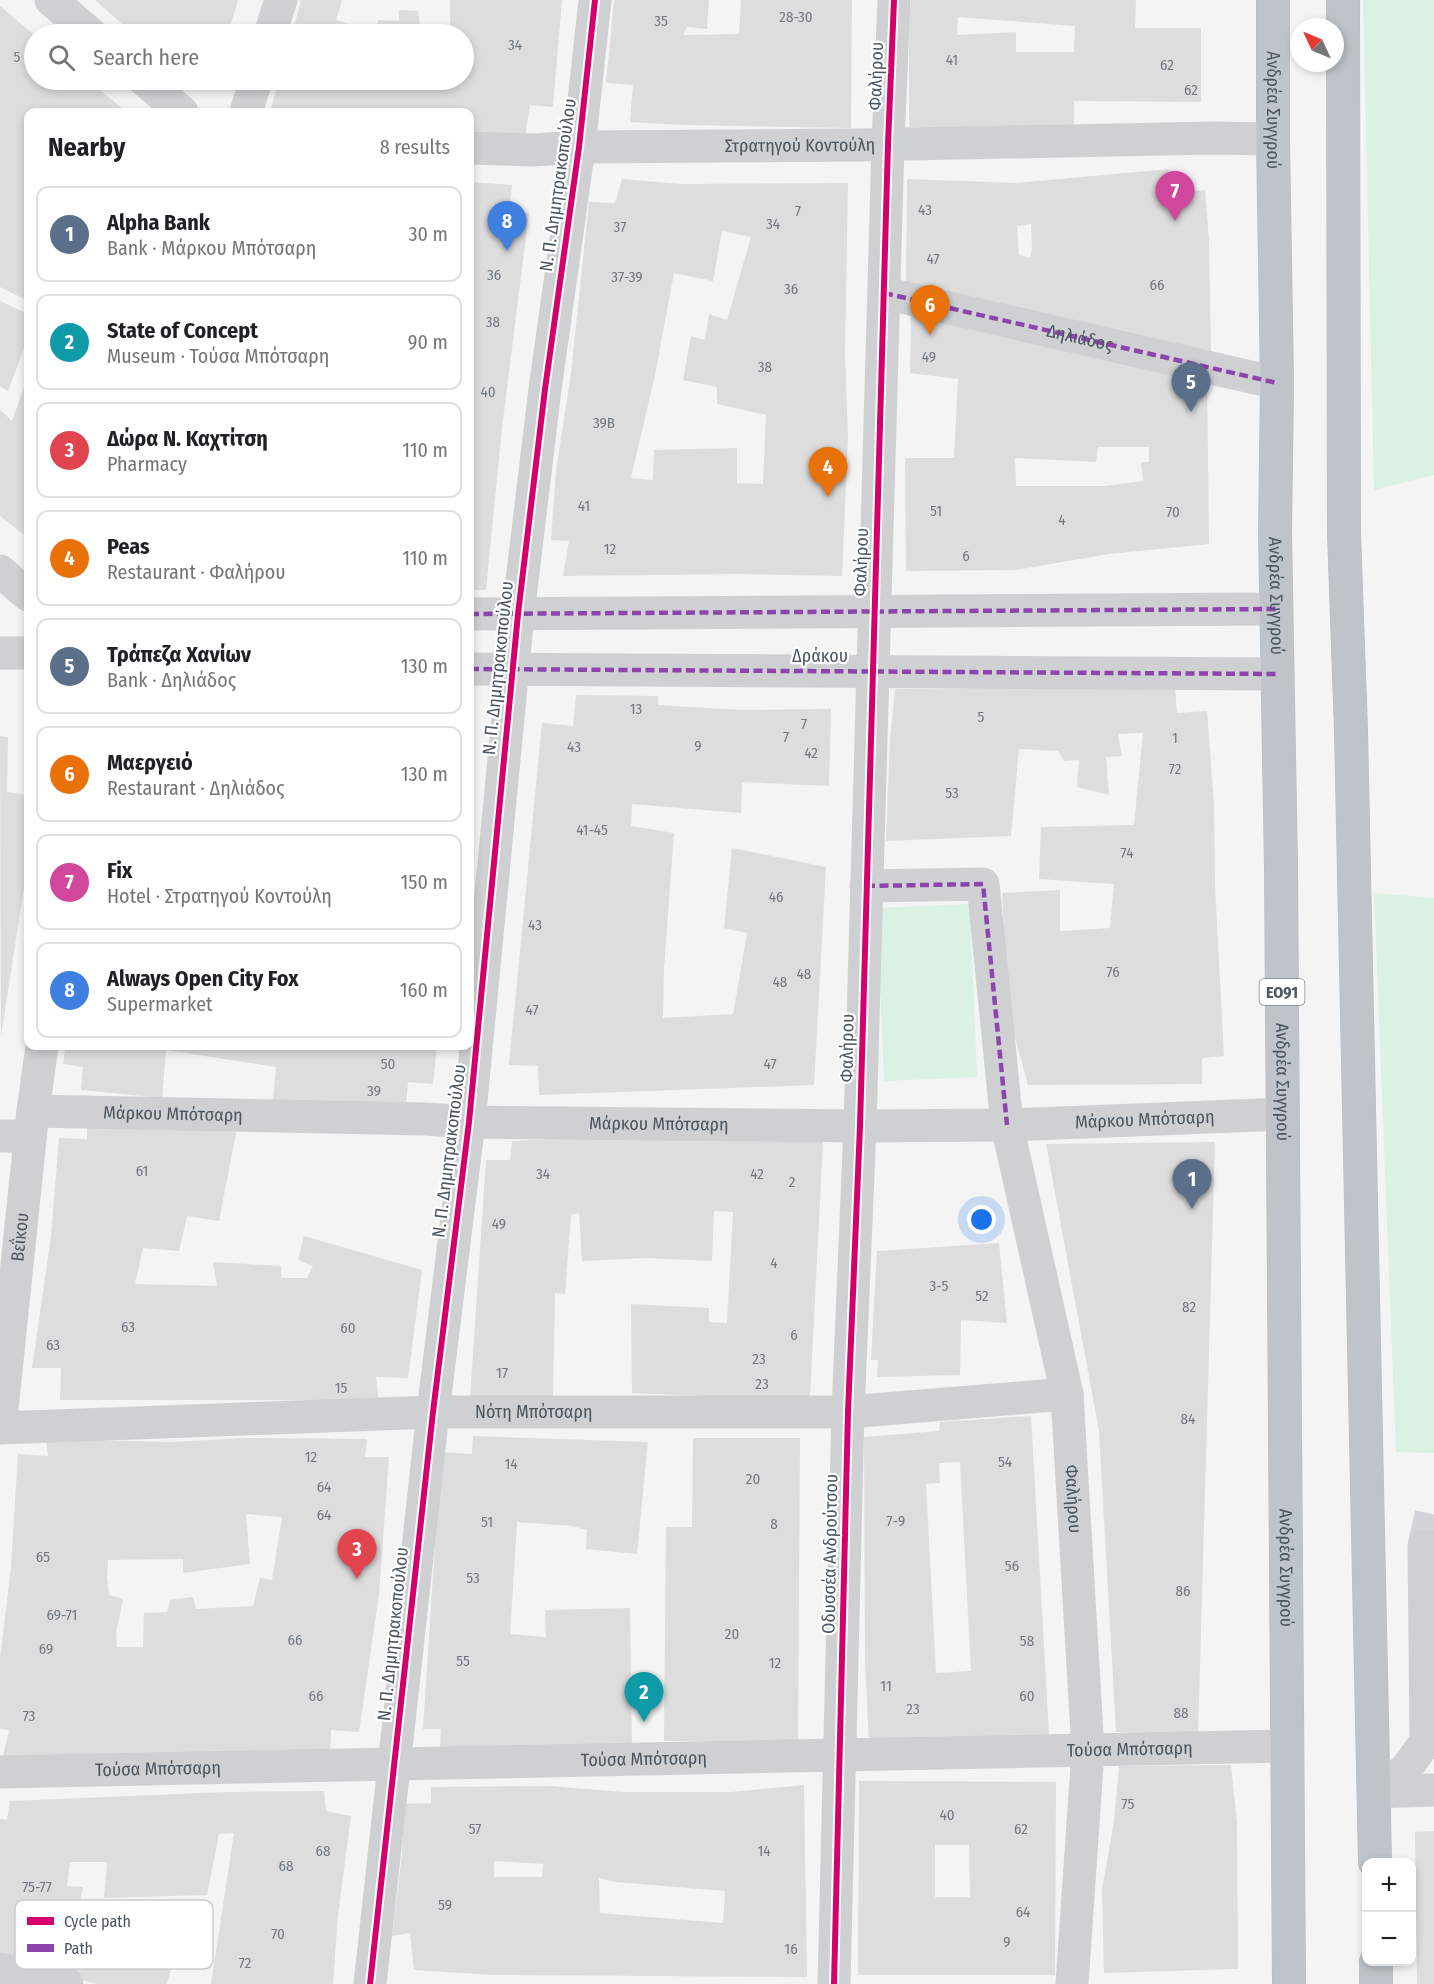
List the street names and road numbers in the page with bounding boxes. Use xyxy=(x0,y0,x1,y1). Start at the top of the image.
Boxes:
street label: Φαλήρου xyxy=(864,41,888,111)
street label: Ανδρέα Συγγρού xyxy=(1262,51,1284,169)
street label: Ν. Π. Δημητρακοπούλου xyxy=(535,97,581,273)
street label: Στρατηγού Κοντούλη xyxy=(725,134,875,157)
street label: Δηλιάδος xyxy=(1045,320,1116,356)
street label: Φαλήρου xyxy=(849,527,873,597)
street label: Ανδρέα Συγγρού xyxy=(1264,537,1288,655)
street label: Ν. Π. Δημητρακοπούλου xyxy=(478,580,518,756)
street label: Δράκου xyxy=(792,645,848,667)
road number: ΕΟ91 xyxy=(1260,979,1304,1005)
street label: Φαλήρου xyxy=(835,1014,859,1082)
street label: Ανδρέα Συγγρού xyxy=(1271,1023,1294,1141)
street label: Ν. Π. Δημητρακοπούλου xyxy=(427,1063,471,1239)
street label: Μάρκου Μπότσαρη xyxy=(103,1101,243,1126)
street label: Μάρκου Μπότσαρη xyxy=(1074,1106,1215,1133)
street label: Μάρκου Μπότσαρη xyxy=(589,1112,729,1136)
street label: Βεΐκου xyxy=(6,1211,33,1263)
street label: Νότη Μπότσαρη xyxy=(475,1401,592,1423)
street label: Φαλήρου xyxy=(1060,1464,1086,1534)
street label: Οδυσσέα Ανδρούτσου xyxy=(818,1474,842,1634)
street label: Ανδρέα Συγγρού xyxy=(1275,1509,1297,1627)
street label: Ν. Π. Δημητρακοπούλου xyxy=(373,1546,413,1722)
street label: Τούσα Μπότσαρη xyxy=(1067,1737,1193,1761)
street label: Τούσα Μπότσαρη xyxy=(581,1747,707,1771)
street label: Τούσα Μπότσαρη xyxy=(95,1757,221,1781)

